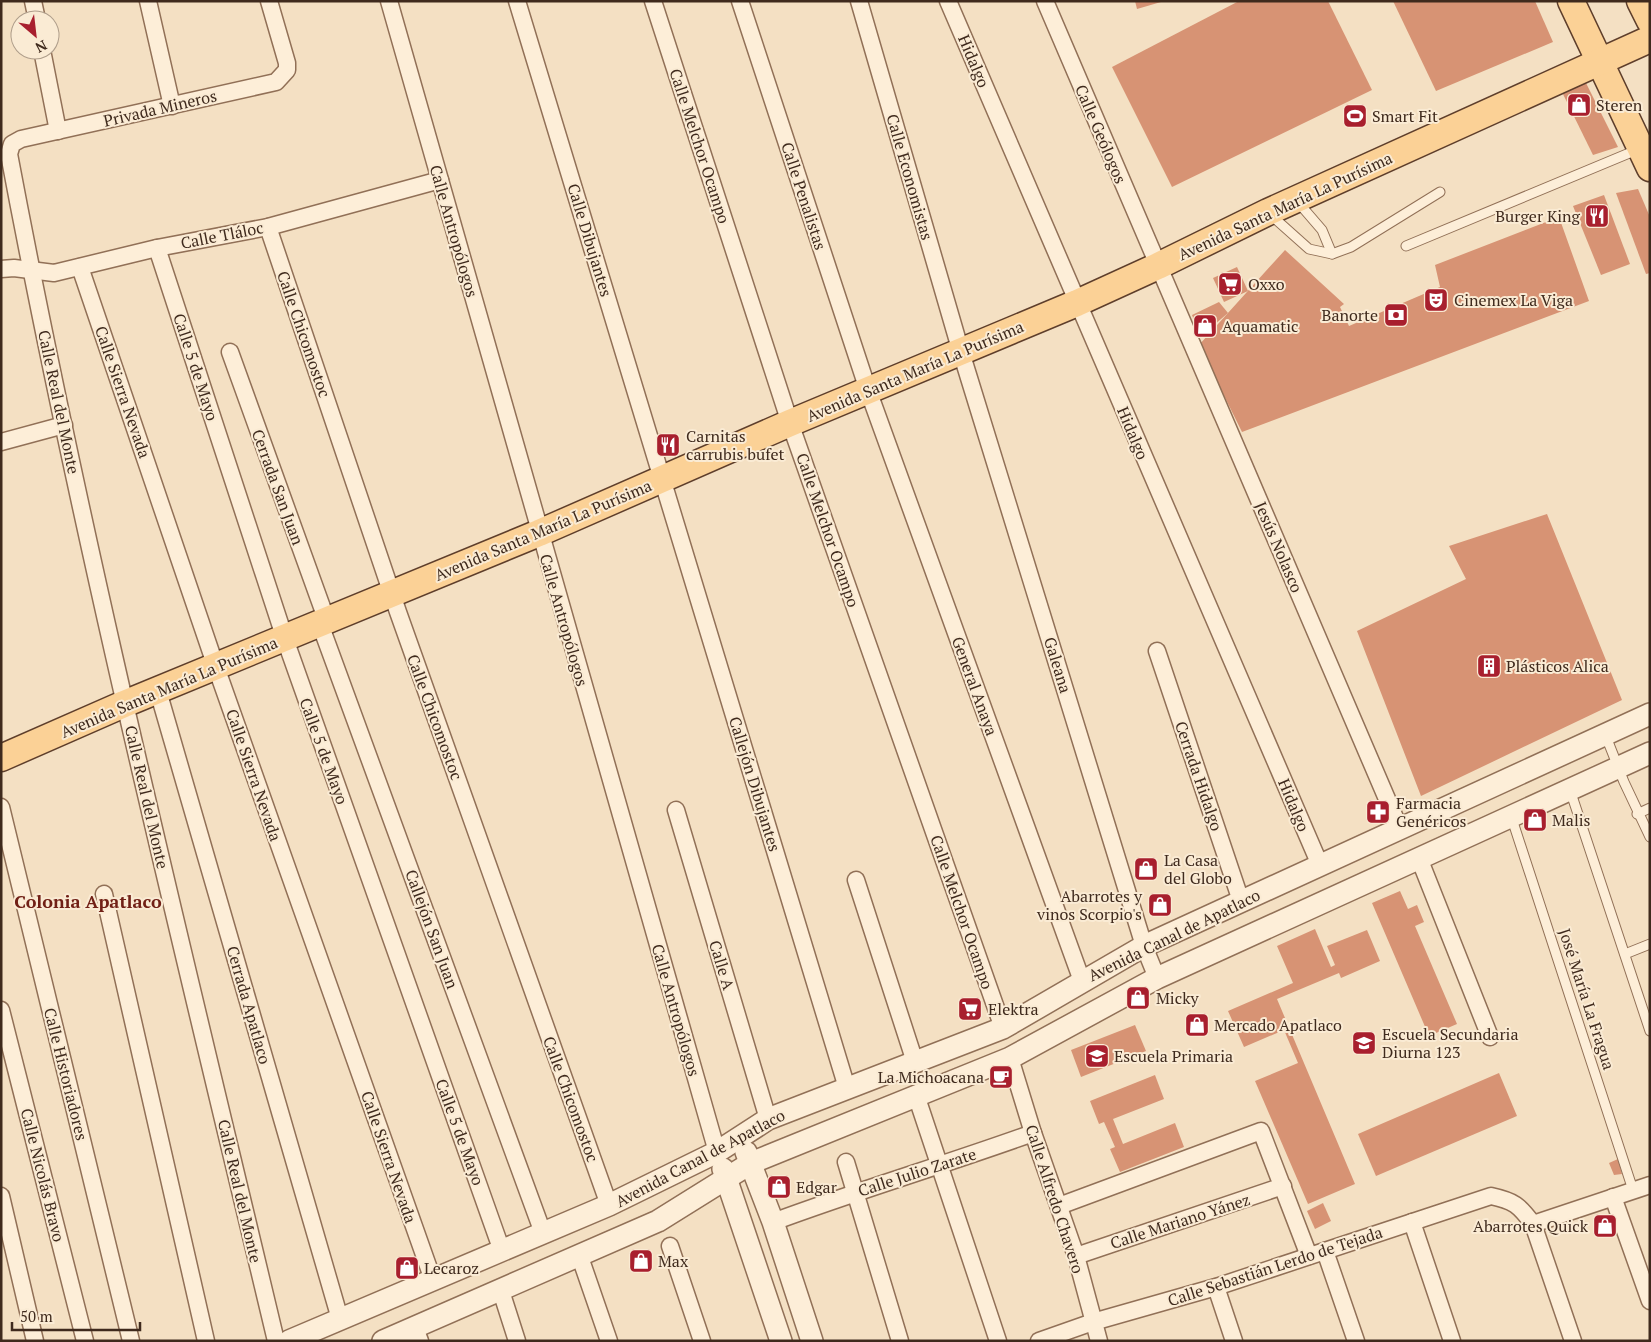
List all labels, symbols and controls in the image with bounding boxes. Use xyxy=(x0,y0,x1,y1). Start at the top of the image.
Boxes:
north arrow xyxy=(10,10,60,60)
street label: Hidalgo xyxy=(953,31,995,91)
text: N xyxy=(32,36,50,58)
street label: Calle Melchor Ocampo xyxy=(665,66,735,226)
street label: Calle Geólogos xyxy=(1070,81,1132,187)
street label: Privada Mineros xyxy=(101,84,219,132)
shop icon: Steren xyxy=(1566,92,1592,118)
place label: Steren xyxy=(1596,94,1643,116)
sports icon: Smart Fit xyxy=(1342,103,1368,129)
place label: Smart Fit xyxy=(1372,105,1438,127)
street label: Calle Economistas xyxy=(881,111,939,243)
street label: Calle Penalistas xyxy=(776,139,832,253)
street label: Avenida Santa María La Purísima xyxy=(1174,147,1396,265)
street label: Calle Antropólogos xyxy=(425,162,483,300)
street label: Calle Dibujantes xyxy=(562,181,618,299)
restaurant icon: Burger King xyxy=(1584,203,1610,229)
place label: Burger King xyxy=(1495,205,1581,227)
street label: Calle Tláloc xyxy=(179,216,265,254)
street label: Calle Chicomostoc xyxy=(272,268,336,400)
supermarket icon: Oxxo xyxy=(1217,271,1243,297)
place label: Oxxo xyxy=(1248,273,1285,295)
theatre icon: Cinemex La Viga xyxy=(1423,287,1449,313)
place label: Cinemex La Viga xyxy=(1454,289,1573,311)
bank icon: Banorte xyxy=(1383,302,1409,328)
place label: Banorte xyxy=(1322,304,1378,326)
street label: Calle 5 de Mayo xyxy=(168,310,224,424)
shop icon: Aquamatic xyxy=(1192,313,1218,339)
street label: Avenida Santa María La Purísima xyxy=(803,315,1027,427)
place label: Aquamatic xyxy=(1222,315,1298,337)
street label: Calle Sierra Nevada xyxy=(90,323,156,461)
street label: Calle Real del Monte xyxy=(33,328,85,476)
street label: Hidalgo xyxy=(1112,403,1154,463)
place label: Carnitas carrubis bufet xyxy=(686,425,784,465)
street label: Cerrada San Juan xyxy=(247,426,309,548)
restaurant icon: Carnitas carrubis bufet xyxy=(655,432,681,458)
street label: Calle Melchor Ocampo xyxy=(791,450,865,610)
street label: Avenida Santa María La Purísima xyxy=(431,474,655,586)
street label: Jesús Nolasco xyxy=(1250,498,1308,596)
street label: Calle Antropólogos xyxy=(535,551,593,689)
street label: Avenida Santa María La Purísima xyxy=(57,631,281,743)
street label: General Anaya xyxy=(947,633,1003,739)
street label: Galeana xyxy=(1039,634,1077,696)
street label: Calle Chicomostoc xyxy=(402,651,468,783)
building icon: Plásticos Alica xyxy=(1476,653,1502,679)
place label: Plásticos Alica xyxy=(1506,655,1609,677)
street label: Calle 5 de Mayo xyxy=(295,695,354,807)
street label: Calle Sierra Nevada xyxy=(221,706,287,844)
street label: Callejón Dibujantes xyxy=(724,714,786,854)
street label: Cerrada Hidalgo xyxy=(1170,718,1228,834)
street label: Calle Real del Monte xyxy=(120,723,174,871)
street label: Hidalgo xyxy=(1273,775,1315,835)
place label: Farmacia Genéricos xyxy=(1396,792,1467,832)
pharmacy icon: Farmacia Genéricos xyxy=(1365,799,1391,825)
shop icon: Malis xyxy=(1522,807,1548,833)
place label: Malis xyxy=(1552,809,1591,831)
street label: Calle Melchor Ocampo xyxy=(925,832,999,992)
place label: La Casa del Globo xyxy=(1164,849,1232,889)
shop icon: La Casa del Globo xyxy=(1133,856,1159,882)
street label: Callejón San Juan xyxy=(400,866,464,992)
street label: Avenida Canal de Apatlaco xyxy=(1084,884,1264,986)
place label: Abarrotes y vinos Scorpio's xyxy=(1036,885,1143,925)
district label: Colonia Apatlaco xyxy=(14,889,162,913)
shop icon: Abarrotes y vinos Scorpio's xyxy=(1147,892,1173,918)
street label: José María La Fragua xyxy=(1554,925,1620,1073)
street label: Calle A xyxy=(704,938,740,992)
street label: Calle Antropólogos xyxy=(647,941,705,1079)
street label: Cerrada Apatlaco xyxy=(222,943,276,1067)
shop icon: Micky xyxy=(1125,985,1151,1011)
place label: Micky xyxy=(1156,987,1199,1009)
supermarket icon: Elektra xyxy=(957,996,983,1022)
place label: Elektra xyxy=(988,998,1039,1020)
street label: Calle Historiadores xyxy=(39,1005,93,1143)
shop icon: Mercado Apatlaco xyxy=(1184,1012,1210,1038)
place label: Mercado Apatlaco xyxy=(1214,1014,1342,1036)
place label: Escuela Secundaria Diurna 123 xyxy=(1382,1023,1518,1063)
school or university icon: Escuela Secundaria Diurna 123 xyxy=(1351,1030,1377,1056)
street label: Calle Chicomostoc xyxy=(538,1033,604,1165)
school or university icon: Escuela Primaria xyxy=(1084,1043,1110,1069)
place label: Escuela Primaria xyxy=(1114,1045,1233,1067)
cafe icon: La Michoacana xyxy=(988,1064,1014,1090)
place label: La Michoacana xyxy=(878,1066,984,1088)
street label: Calle 5 de Mayo xyxy=(431,1076,490,1188)
street label: Calle Sierra Nevada xyxy=(356,1088,422,1226)
street label: Avenida Canal de Apatlaco xyxy=(611,1104,789,1212)
street label: Calle Nicolás Bravo xyxy=(16,1106,70,1244)
street label: Calle Real del Monte xyxy=(213,1117,267,1265)
street label: Calle Alfredo Chavero xyxy=(1021,1122,1090,1276)
street label: Calle Julio Zarate xyxy=(855,1143,979,1201)
shop icon: Edgar xyxy=(766,1174,792,1200)
place label: Edgar xyxy=(796,1176,838,1198)
street label: Calle Mariano Yánez xyxy=(1107,1188,1253,1254)
shop icon: Abarrotes Quick xyxy=(1592,1213,1618,1239)
place label: Abarrotes Quick xyxy=(1473,1215,1589,1237)
street label: Calle Sebastián Lerdo de Tejada xyxy=(1165,1221,1385,1311)
shop icon: Max xyxy=(628,1248,654,1274)
place label: Max xyxy=(658,1250,689,1272)
shop icon: Lecaroz xyxy=(394,1255,420,1281)
place label: Lecaroz xyxy=(424,1257,479,1279)
scale bar xyxy=(12,1300,140,1332)
text: 50 m xyxy=(20,1306,53,1326)

